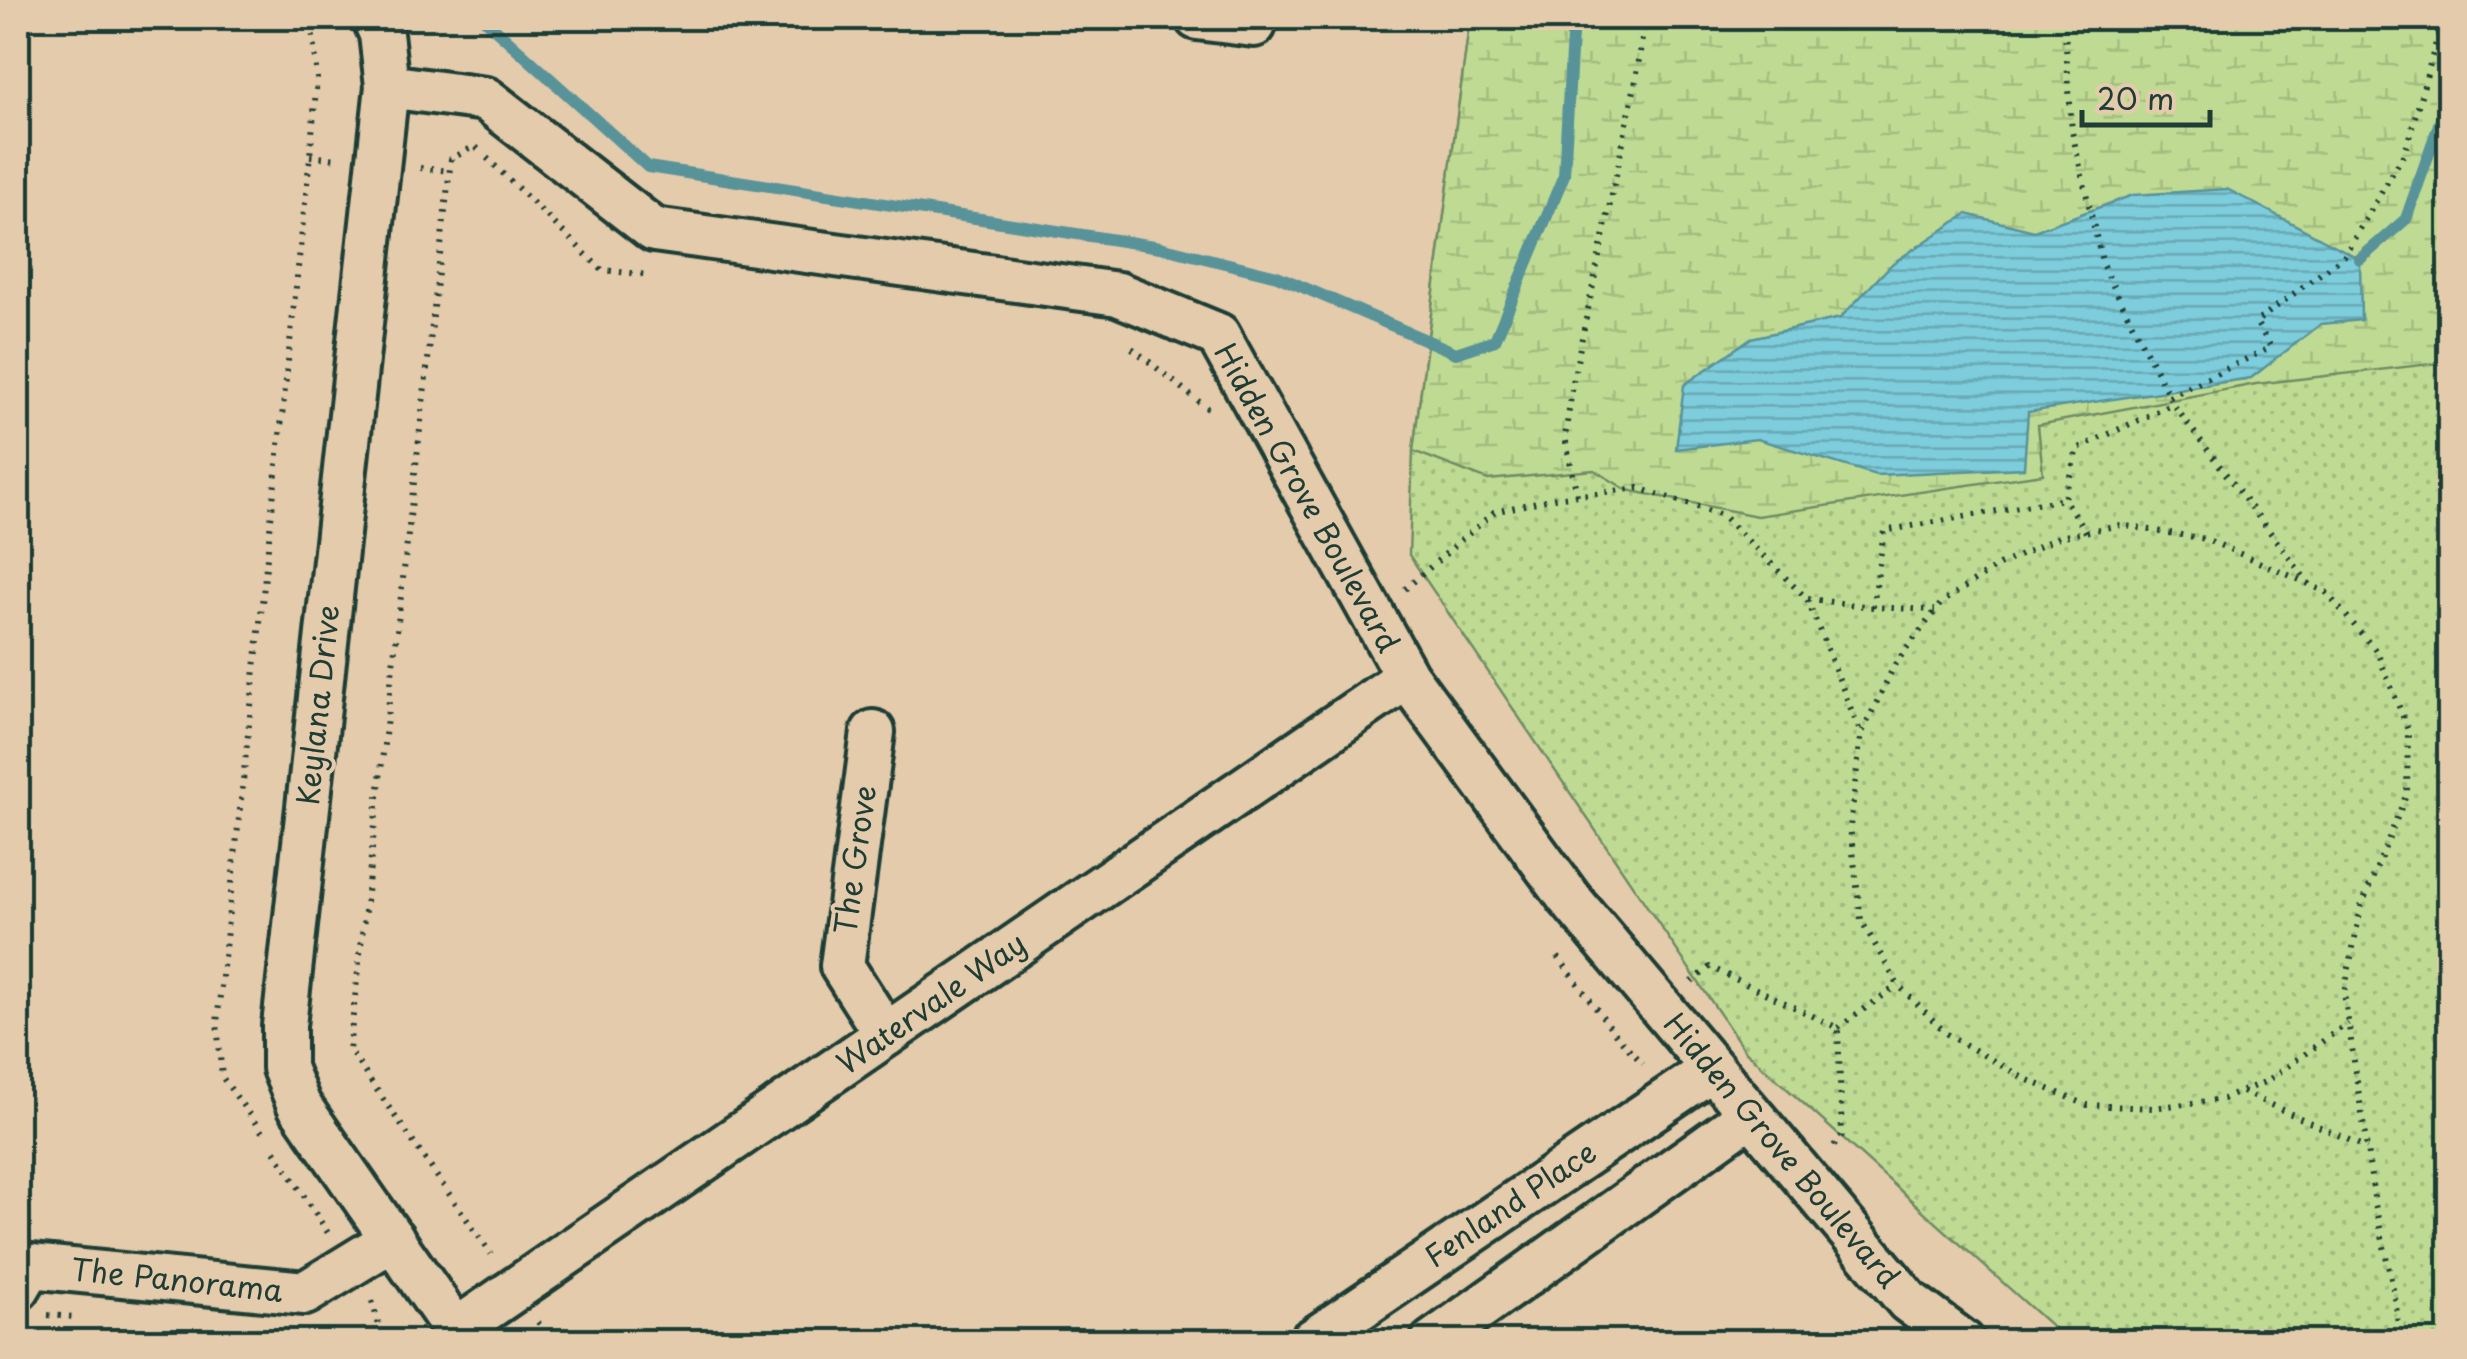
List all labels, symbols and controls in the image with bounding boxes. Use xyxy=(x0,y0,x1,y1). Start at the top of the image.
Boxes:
scale bar xyxy=(2082,65,2210,127)
text: 20 m xyxy=(2097,75,2174,120)
street label: Hidden Grove Boulevard xyxy=(1204,334,1412,660)
street label: Keylana Drive xyxy=(284,602,349,807)
street label: The Grove xyxy=(821,782,886,937)
street label: Watervale Way xyxy=(827,920,1034,1084)
street label: Hidden Grove Boulevard xyxy=(1654,1002,1912,1297)
street label: Fenland Place xyxy=(1415,1129,1604,1277)
street label: The Panorama xyxy=(69,1245,285,1312)

